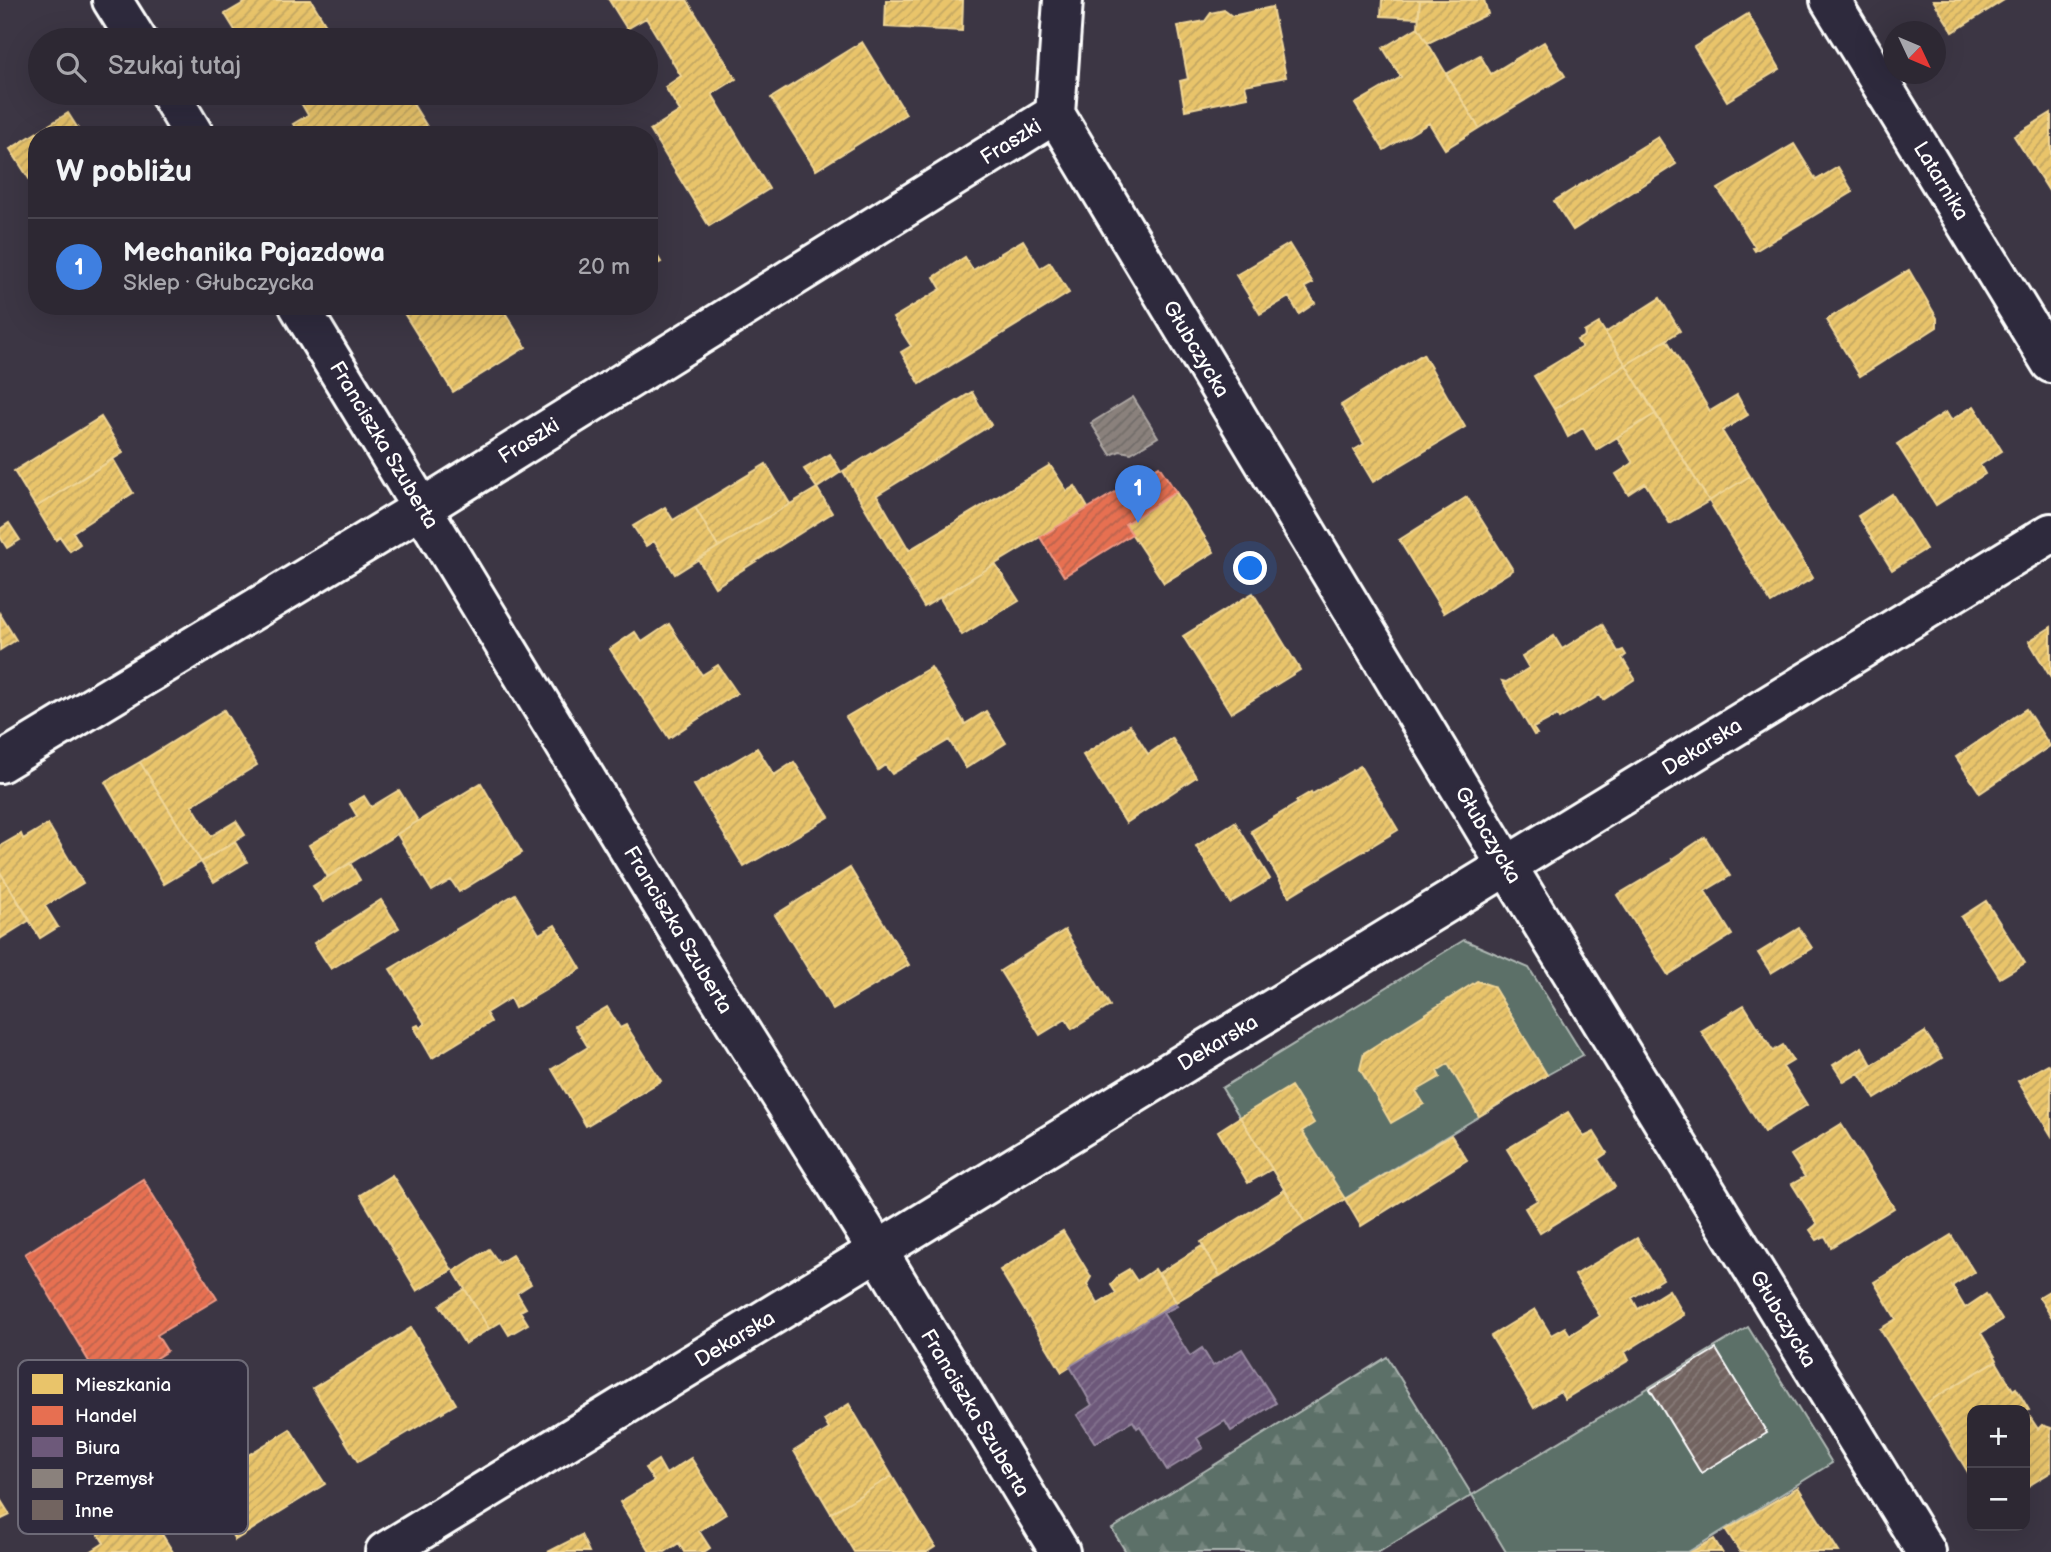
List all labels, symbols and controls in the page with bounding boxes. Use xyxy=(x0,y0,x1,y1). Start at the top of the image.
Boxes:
north arrow xyxy=(1883,21,1946,84)
search box xyxy=(28,28,658,105)
icon: search xyxy=(52,48,90,86)
text: Szukaj tutaj xyxy=(108,51,241,82)
street label: Fraszki xyxy=(976,114,1046,170)
street label: Latarnika xyxy=(1908,137,1974,225)
text: W pobliżu xyxy=(56,154,192,190)
text: Mechanika Pojazdowa xyxy=(123,238,385,269)
text: 1 xyxy=(74,253,84,281)
text: 20 m xyxy=(578,253,630,281)
text: Sklep · Głubczycka xyxy=(123,269,314,297)
street label: Głubczycka xyxy=(1157,296,1235,402)
street label: Franciszka Szuberta xyxy=(324,357,444,533)
street label: Fraszki xyxy=(494,413,564,469)
pin: 1 xyxy=(1115,465,1161,523)
your location xyxy=(1233,551,1267,585)
street label: Dekarska xyxy=(1658,713,1746,781)
street label: Głubczycka xyxy=(1449,782,1527,888)
street label: Franciszka Szuberta xyxy=(618,842,738,1018)
street label: Dekarska xyxy=(1173,1009,1263,1077)
street label: Głubczycka xyxy=(1744,1266,1822,1372)
street label: Dekarska xyxy=(690,1305,780,1373)
street label: Franciszka Szuberta xyxy=(915,1325,1035,1501)
legend xyxy=(18,1360,248,1534)
text: Mieszkania xyxy=(75,1374,171,1397)
text: Handel xyxy=(75,1405,137,1428)
map controls xyxy=(1967,1405,2030,1531)
button: + xyxy=(1967,1405,2030,1468)
text: Biura xyxy=(75,1437,120,1460)
text: Przemysł xyxy=(75,1468,154,1491)
button: − xyxy=(1967,1468,2030,1531)
text: Inne xyxy=(75,1500,114,1523)

